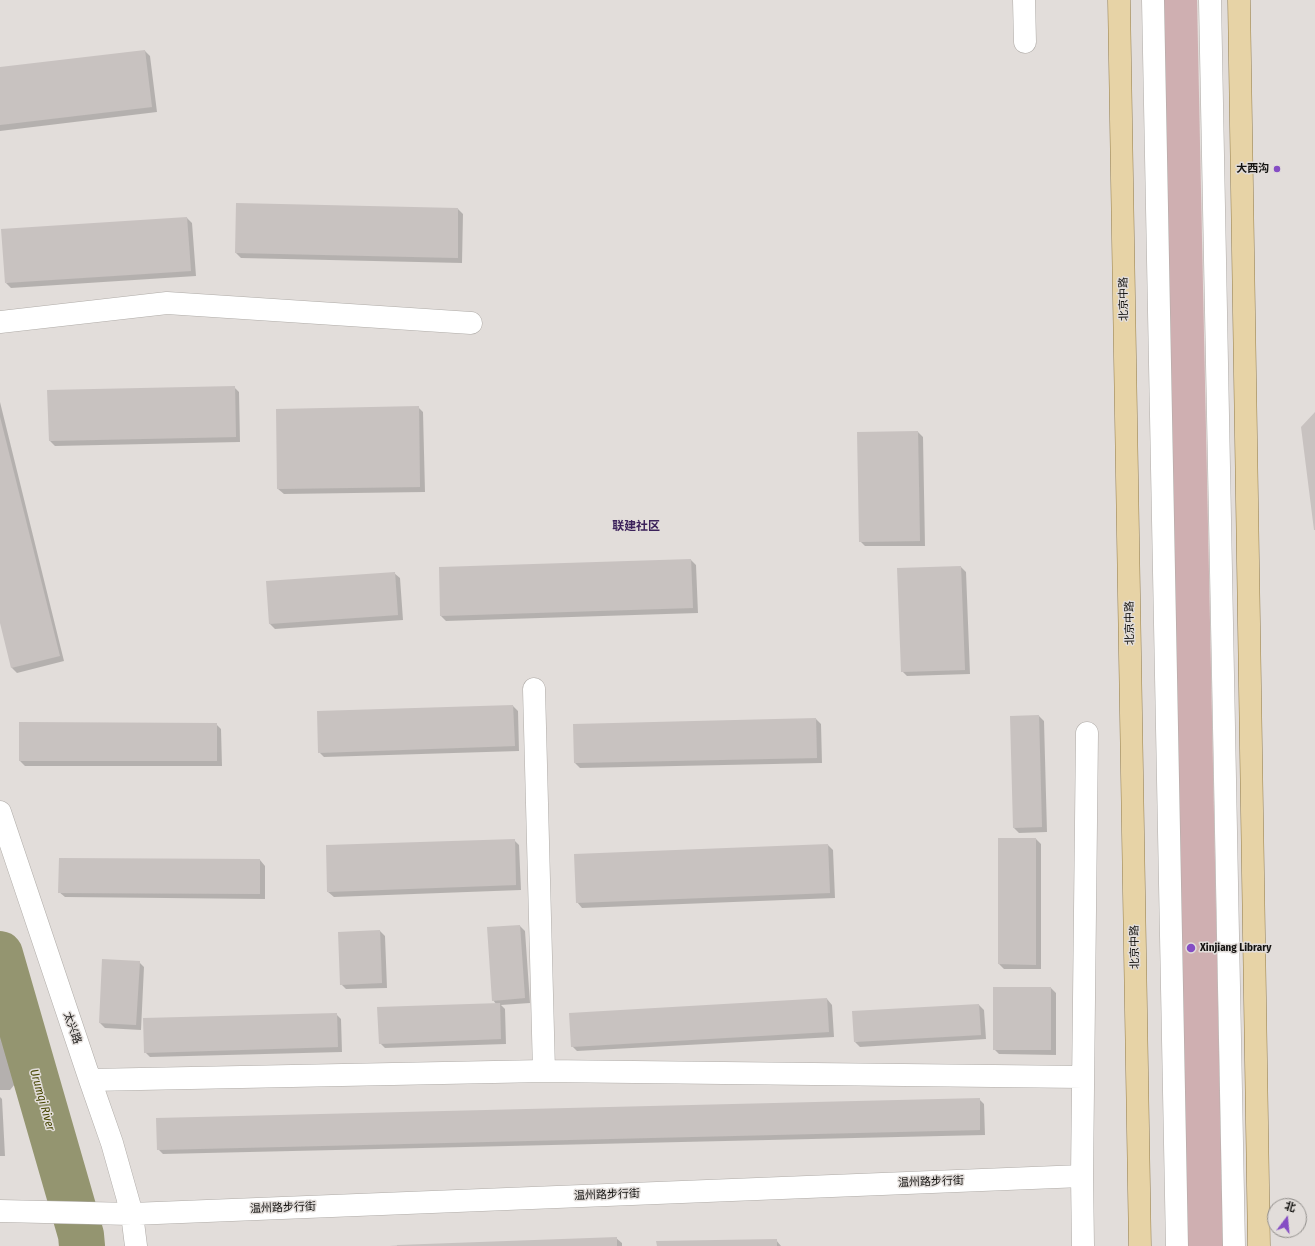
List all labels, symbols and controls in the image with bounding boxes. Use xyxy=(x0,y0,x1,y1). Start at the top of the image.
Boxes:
place label: 大西沟 xyxy=(1236,162,1269,176)
marker: 大西沟 xyxy=(1272,164,1282,174)
street label: 北京中路 xyxy=(1117,277,1131,321)
district label: 联建社区 xyxy=(612,520,660,534)
street label: 北京中路 xyxy=(1123,601,1137,645)
street label: 北京中路 xyxy=(1128,925,1142,969)
place label: Xinjiang Library xyxy=(1200,941,1271,955)
marker: Xinjiang Library xyxy=(1185,942,1197,954)
street label: 太兴路 xyxy=(60,1010,84,1046)
water label: Urumqi River xyxy=(26,1068,58,1132)
street label: 温州路步行街 xyxy=(898,1174,964,1190)
street label: 温州路步行街 xyxy=(574,1187,640,1203)
north arrow xyxy=(1267,1198,1307,1238)
text: 北 xyxy=(1283,1199,1297,1215)
street label: 温州路步行街 xyxy=(250,1200,316,1216)

